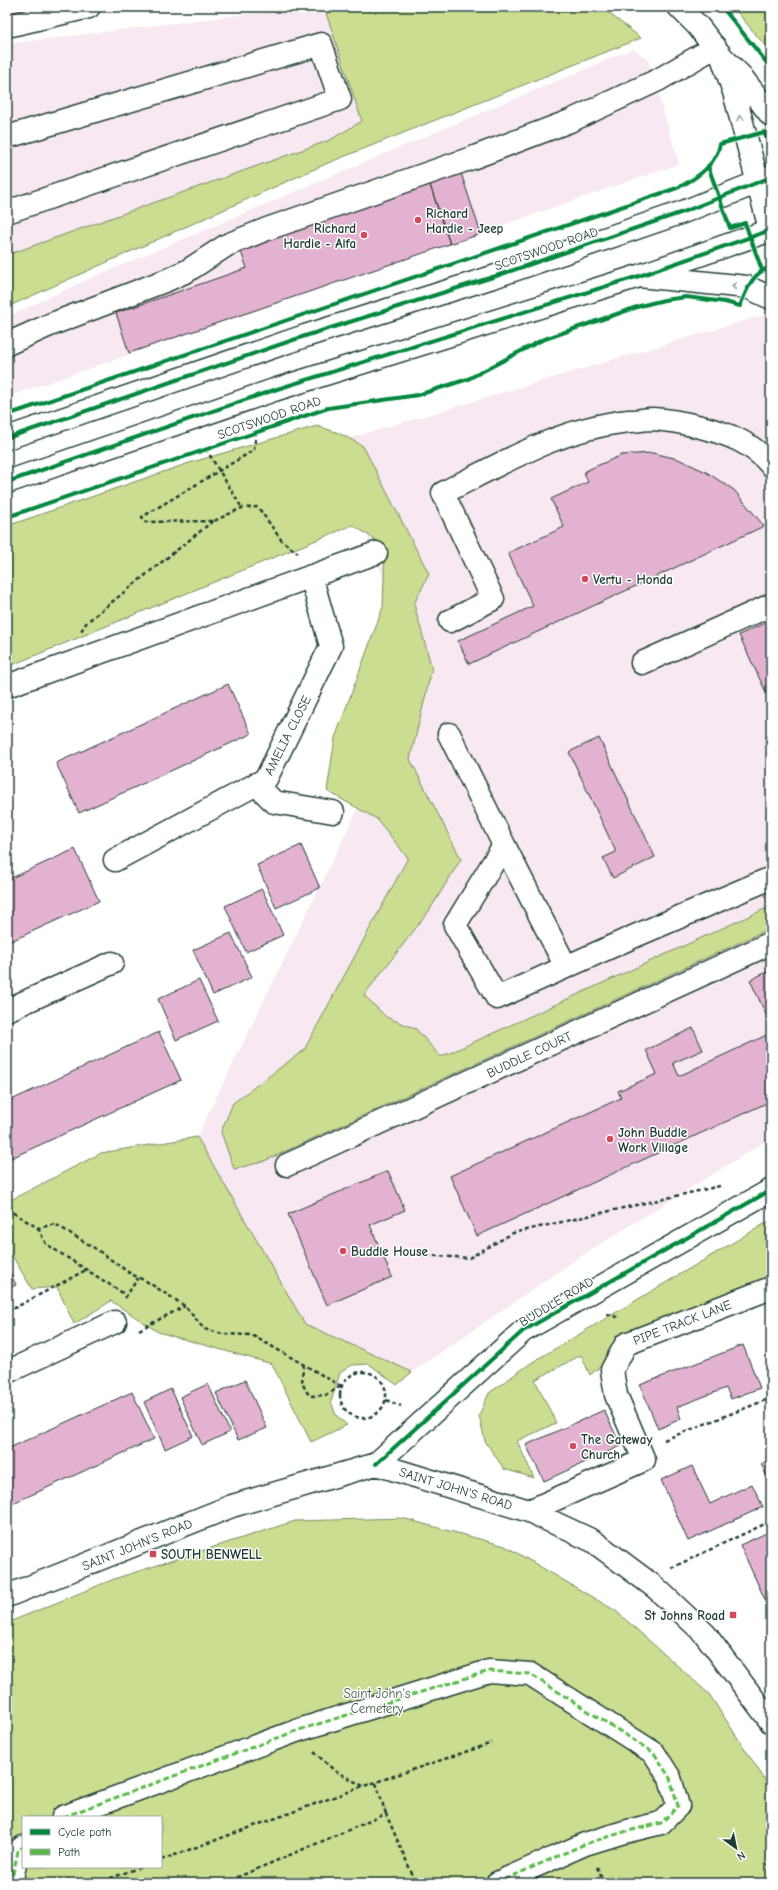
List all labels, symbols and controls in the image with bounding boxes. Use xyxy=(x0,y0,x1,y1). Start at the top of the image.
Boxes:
one-way arrow xyxy=(737,114,745,121)
place label: Richard Hardie - Jeep xyxy=(426,206,504,236)
marker: Richard Hardie - Jeep xyxy=(413,215,423,225)
place label: Richard Hardie - Alfa xyxy=(284,221,356,251)
street label: SCOTSWOOD ROAD xyxy=(492,224,600,273)
marker: Richard Hardie - Alfa xyxy=(359,230,369,240)
one-way arrow xyxy=(731,282,737,291)
street label: SCOTSWOOD ROAD xyxy=(215,393,323,442)
place label: Vertu - Honda xyxy=(593,572,673,587)
marker: Vertu - Honda xyxy=(580,574,590,584)
street label: AMELIA CLOSE xyxy=(261,693,314,777)
street label: BUDDLE COURT xyxy=(484,1028,574,1081)
place label: John Buddle Work Village xyxy=(618,1125,688,1155)
marker: John Buddle Work Village xyxy=(605,1134,615,1144)
place label: Buddle House xyxy=(351,1244,429,1259)
marker: Buddle House xyxy=(338,1246,348,1256)
street label: BUDDLE ROAD xyxy=(516,1273,596,1329)
street label: PIPE TRACK LANE xyxy=(631,1297,734,1348)
place label: The Gateway Church xyxy=(581,1432,652,1462)
marker: The Gateway Church xyxy=(568,1441,578,1451)
street label: SAINT JOHN'S ROAD xyxy=(397,1464,514,1513)
street label: SAINT JOHN'S ROAD xyxy=(80,1515,195,1573)
place label: SOUTH BENWELL xyxy=(161,1547,262,1562)
marker: SOUTH BENWELL xyxy=(148,1549,158,1559)
place label: St Johns Road xyxy=(644,1608,725,1623)
marker: St Johns Road xyxy=(728,1610,738,1620)
park label: Saint John's Cemetery xyxy=(343,1686,411,1716)
legend xyxy=(22,1816,162,1868)
text: Cycle path xyxy=(58,1825,111,1839)
north arrow xyxy=(716,1828,756,1868)
text: Path xyxy=(58,1845,80,1859)
text: N xyxy=(735,1849,748,1863)

